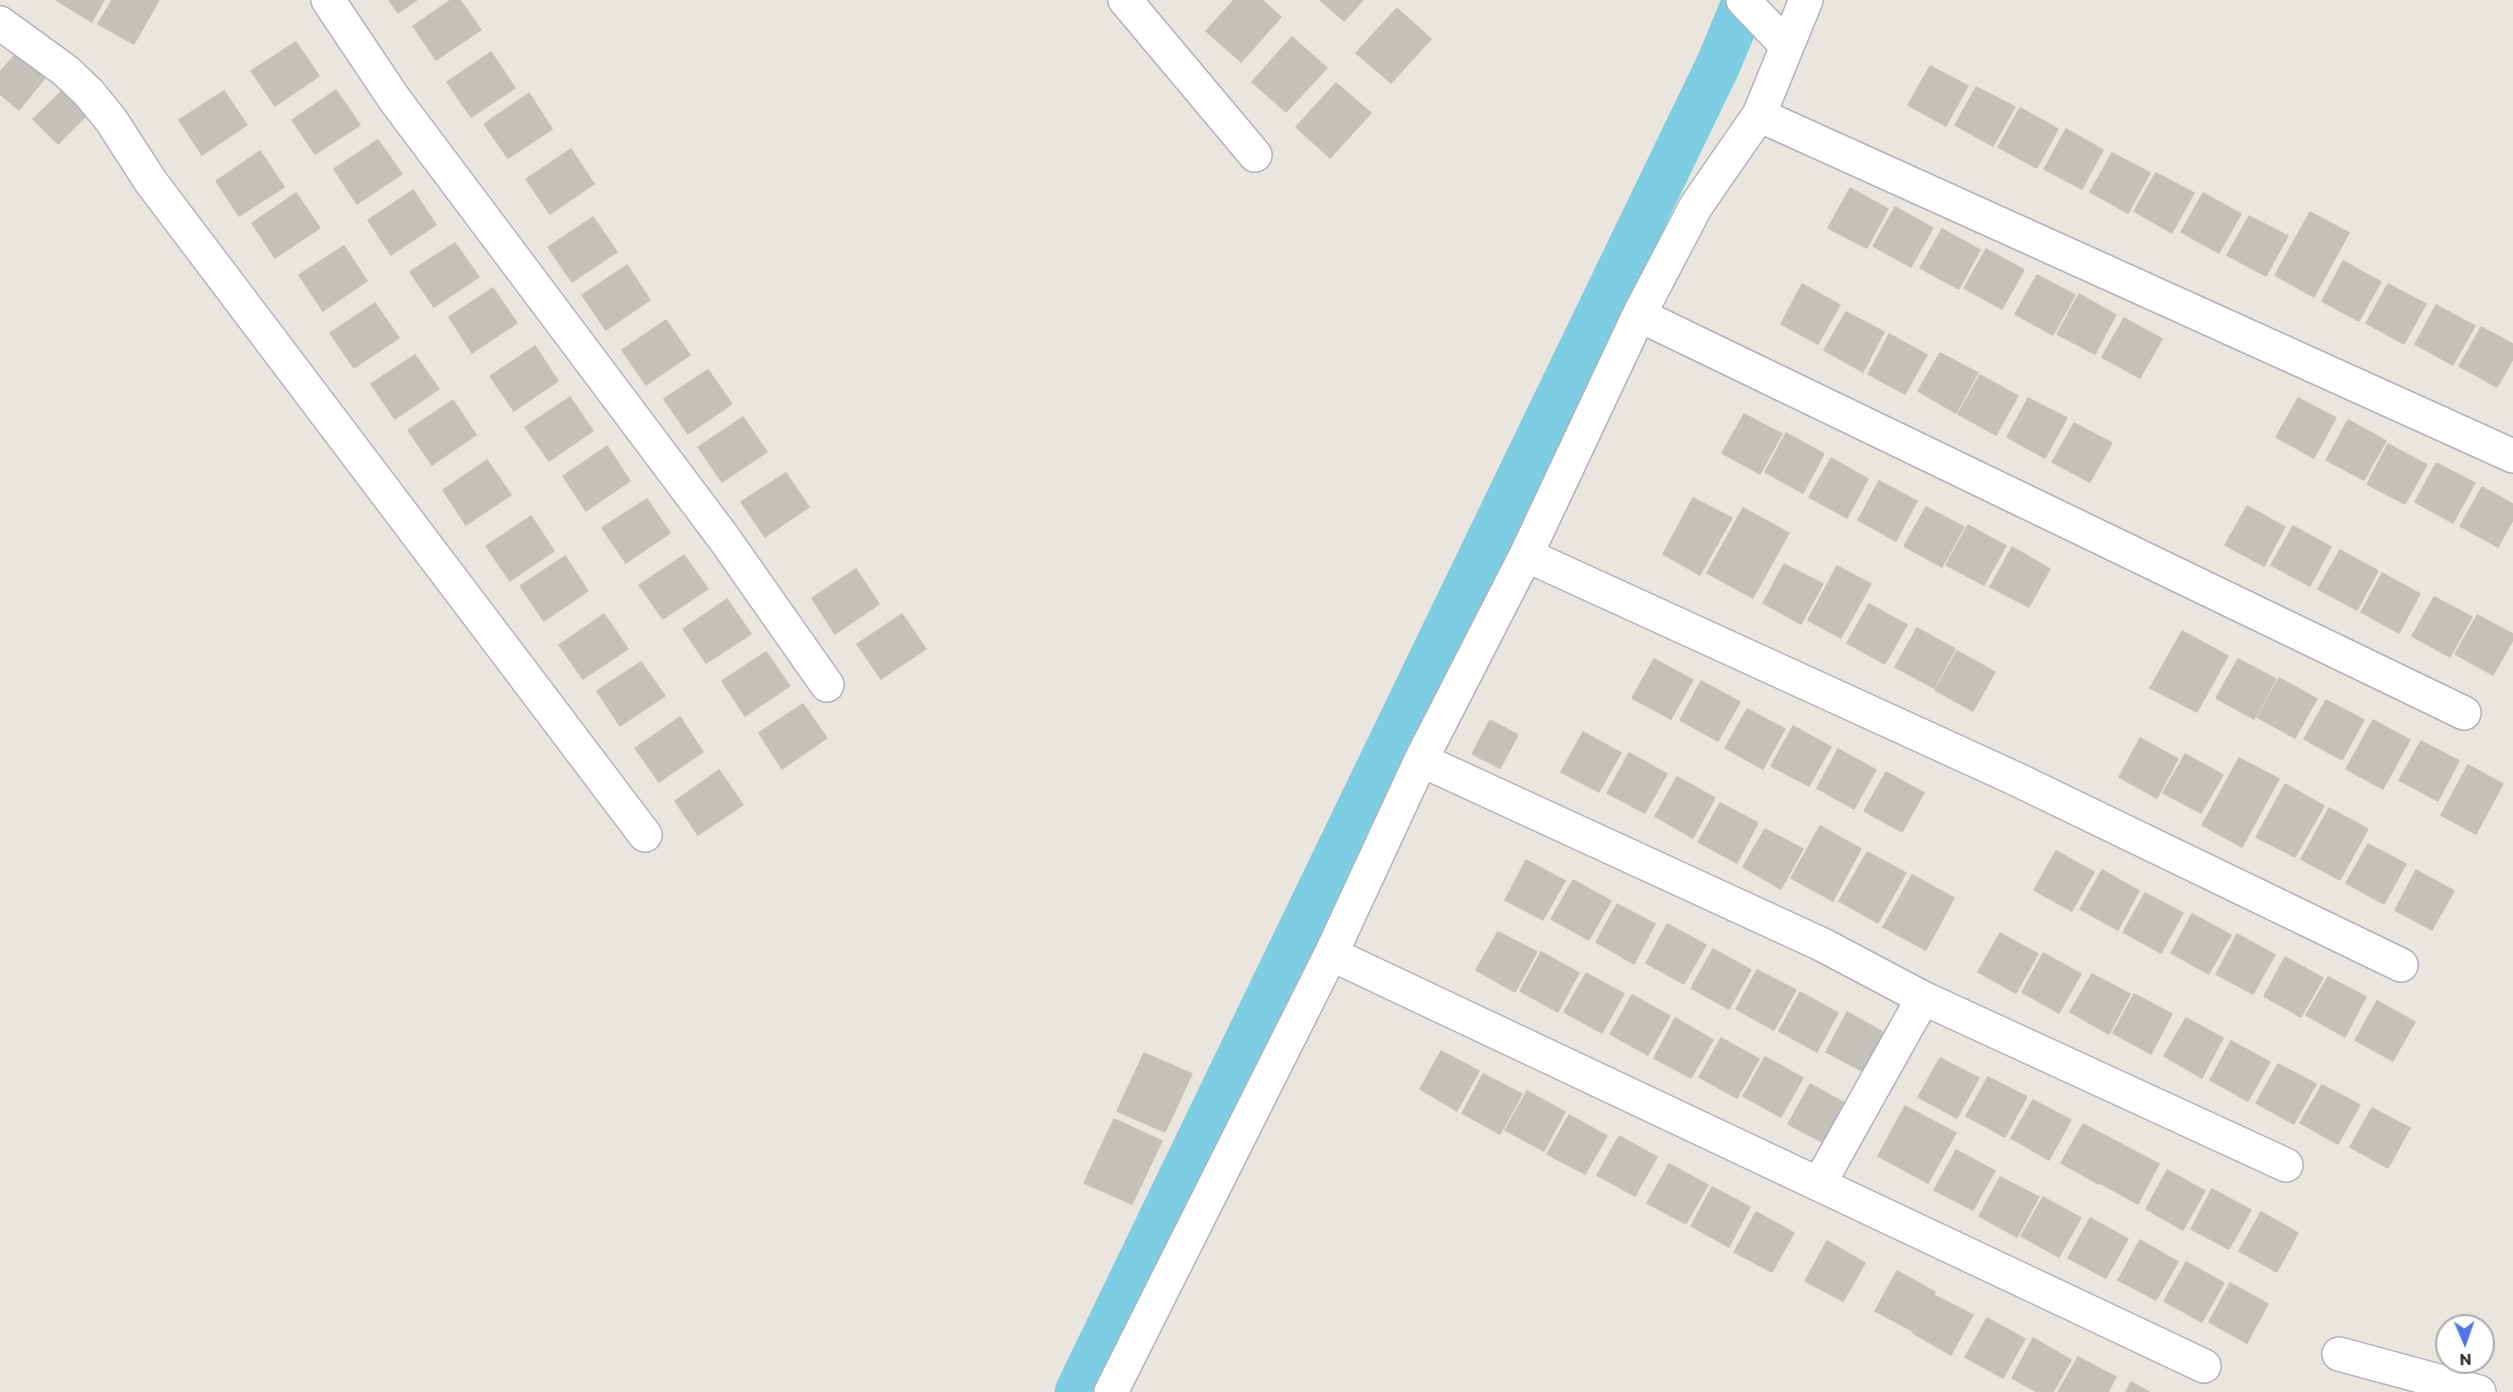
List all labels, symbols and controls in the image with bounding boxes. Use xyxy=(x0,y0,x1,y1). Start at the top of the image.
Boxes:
north arrow xyxy=(2435,1314,2495,1374)
text: N xyxy=(2459,1351,2472,1370)

